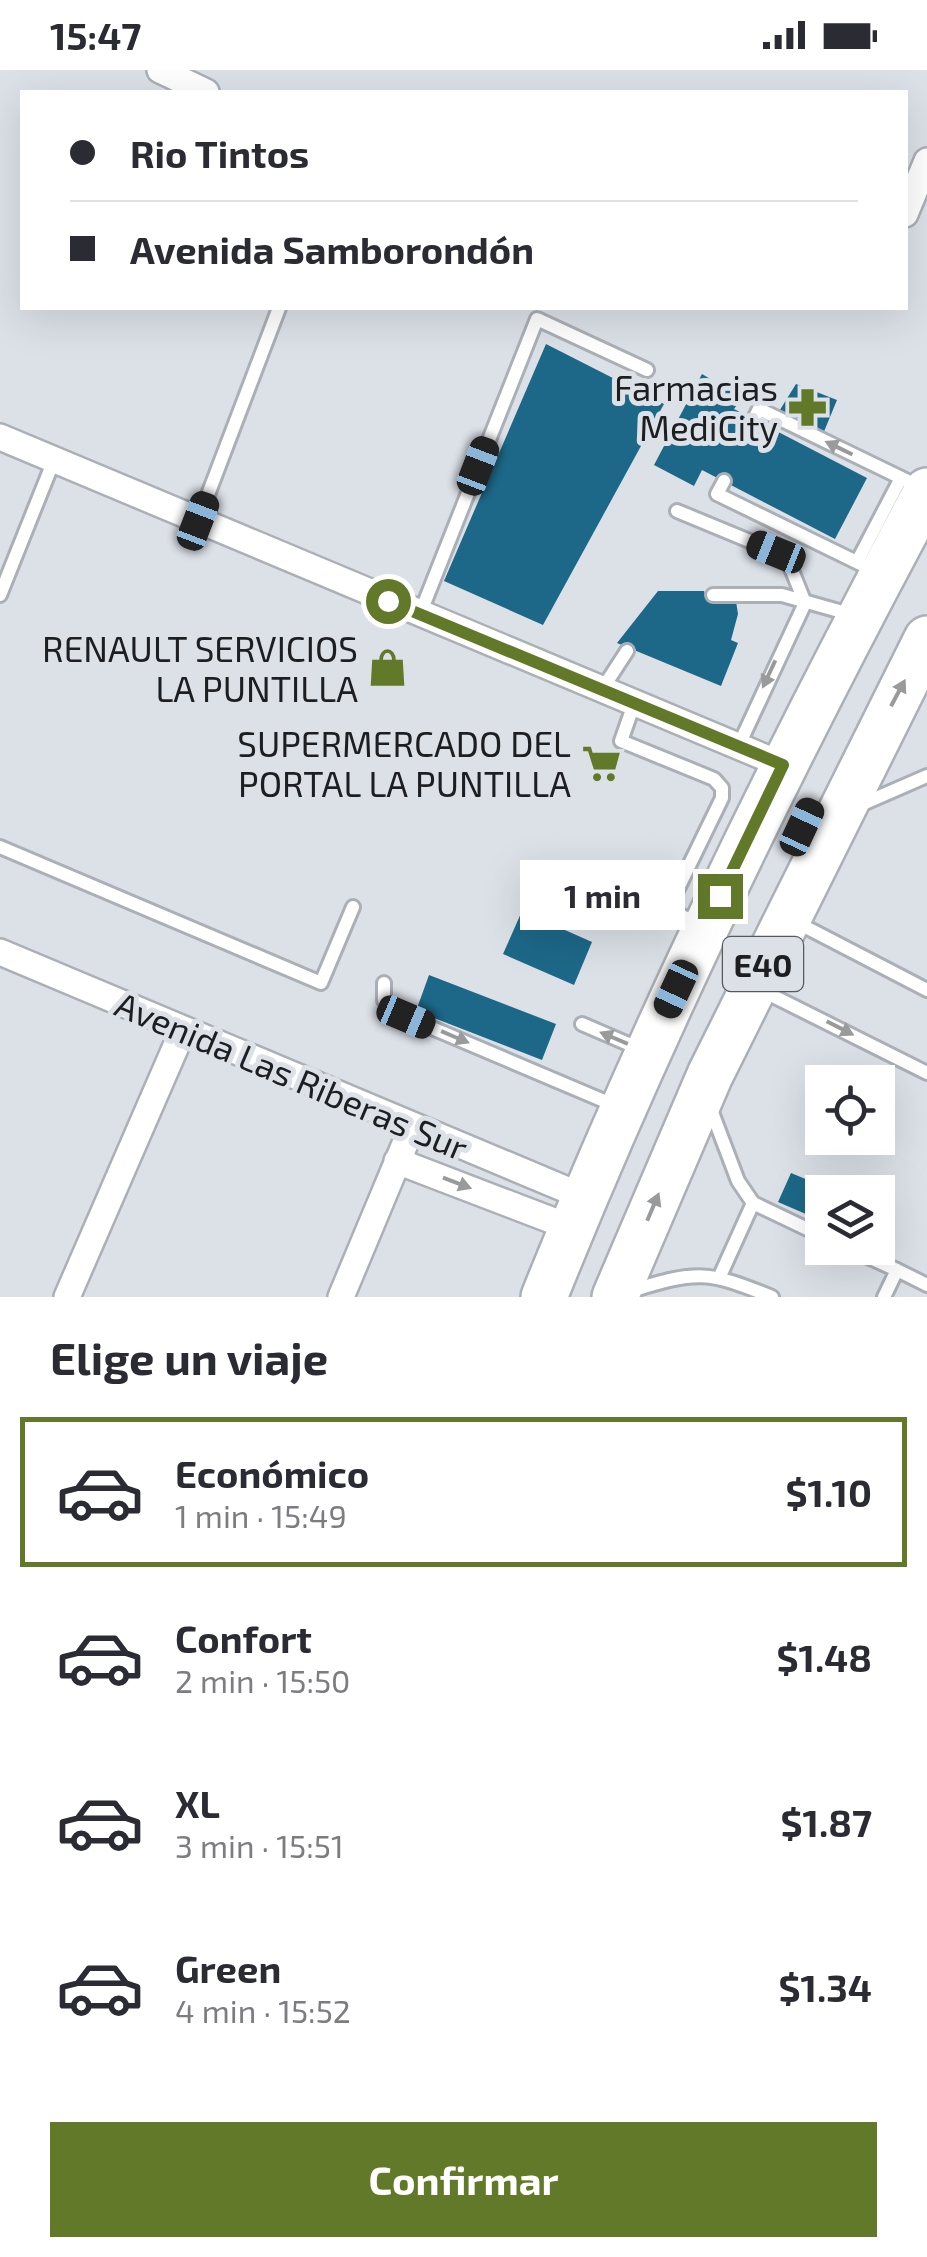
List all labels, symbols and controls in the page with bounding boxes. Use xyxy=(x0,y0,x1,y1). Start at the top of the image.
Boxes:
text: 15:47 xyxy=(50,12,141,58)
text: Rio Tintos xyxy=(130,130,309,176)
text: Avenida Samborondón xyxy=(130,226,534,272)
place label: Farmacias MediCity xyxy=(614,366,778,448)
pharmacy icon: Farmacias MediCity xyxy=(787,386,829,428)
car xyxy=(453,433,503,499)
one-way arrow xyxy=(825,439,854,456)
car xyxy=(173,488,223,554)
car xyxy=(743,527,809,577)
route start xyxy=(366,579,411,624)
place label: RENAULT SERVICIOS LA PUNTILLA xyxy=(42,627,358,709)
shop icon: RENAULT SERVICIOS LA PUNTILLA xyxy=(367,647,409,689)
one-way arrow xyxy=(761,660,778,689)
one-way arrow xyxy=(889,679,906,707)
place label: SUPERMERCADO DEL PORTAL LA PUNTILLA xyxy=(237,722,571,804)
supermarket icon: SUPERMERCADO DEL PORTAL LA PUNTILLA xyxy=(580,742,622,784)
car xyxy=(776,793,828,861)
callout: 1 min xyxy=(520,861,685,931)
route end xyxy=(698,874,743,919)
text: 1 min xyxy=(564,876,641,914)
road number: E40 xyxy=(723,937,803,991)
car xyxy=(650,955,702,1023)
street label: Avenida Las Riberas Sur xyxy=(110,982,474,1168)
car xyxy=(373,991,439,1043)
one-way arrow xyxy=(826,1019,855,1036)
one-way arrow xyxy=(440,1030,470,1046)
one-way arrow xyxy=(599,1030,629,1046)
map controls xyxy=(805,1065,895,1265)
button: locate xyxy=(805,1065,895,1155)
button: layers xyxy=(805,1175,895,1265)
one-way arrow xyxy=(442,1176,472,1192)
one-way arrow xyxy=(645,1192,661,1222)
text: Elige un viaje xyxy=(50,1330,328,1384)
icon: car xyxy=(55,1447,145,1537)
text: Económico xyxy=(175,1450,369,1496)
text: $1.10 xyxy=(786,1469,872,1515)
text: 1 min · 15:49 xyxy=(175,1496,347,1534)
icon: car xyxy=(55,1612,145,1702)
text: Confort xyxy=(175,1615,312,1661)
text: $1.48 xyxy=(777,1634,872,1680)
text: 2 min · 15:50 xyxy=(175,1661,350,1699)
icon: car xyxy=(55,1777,145,1867)
text: XL xyxy=(175,1780,220,1826)
text: $1.87 xyxy=(781,1799,872,1845)
text: 3 min · 15:51 xyxy=(175,1826,344,1864)
icon: car xyxy=(55,1942,145,2032)
text: Green xyxy=(175,1945,281,1991)
text: $1.34 xyxy=(779,1964,872,2010)
text: 4 min · 15:52 xyxy=(175,1991,351,2029)
button: Confirmar xyxy=(50,2122,877,2237)

